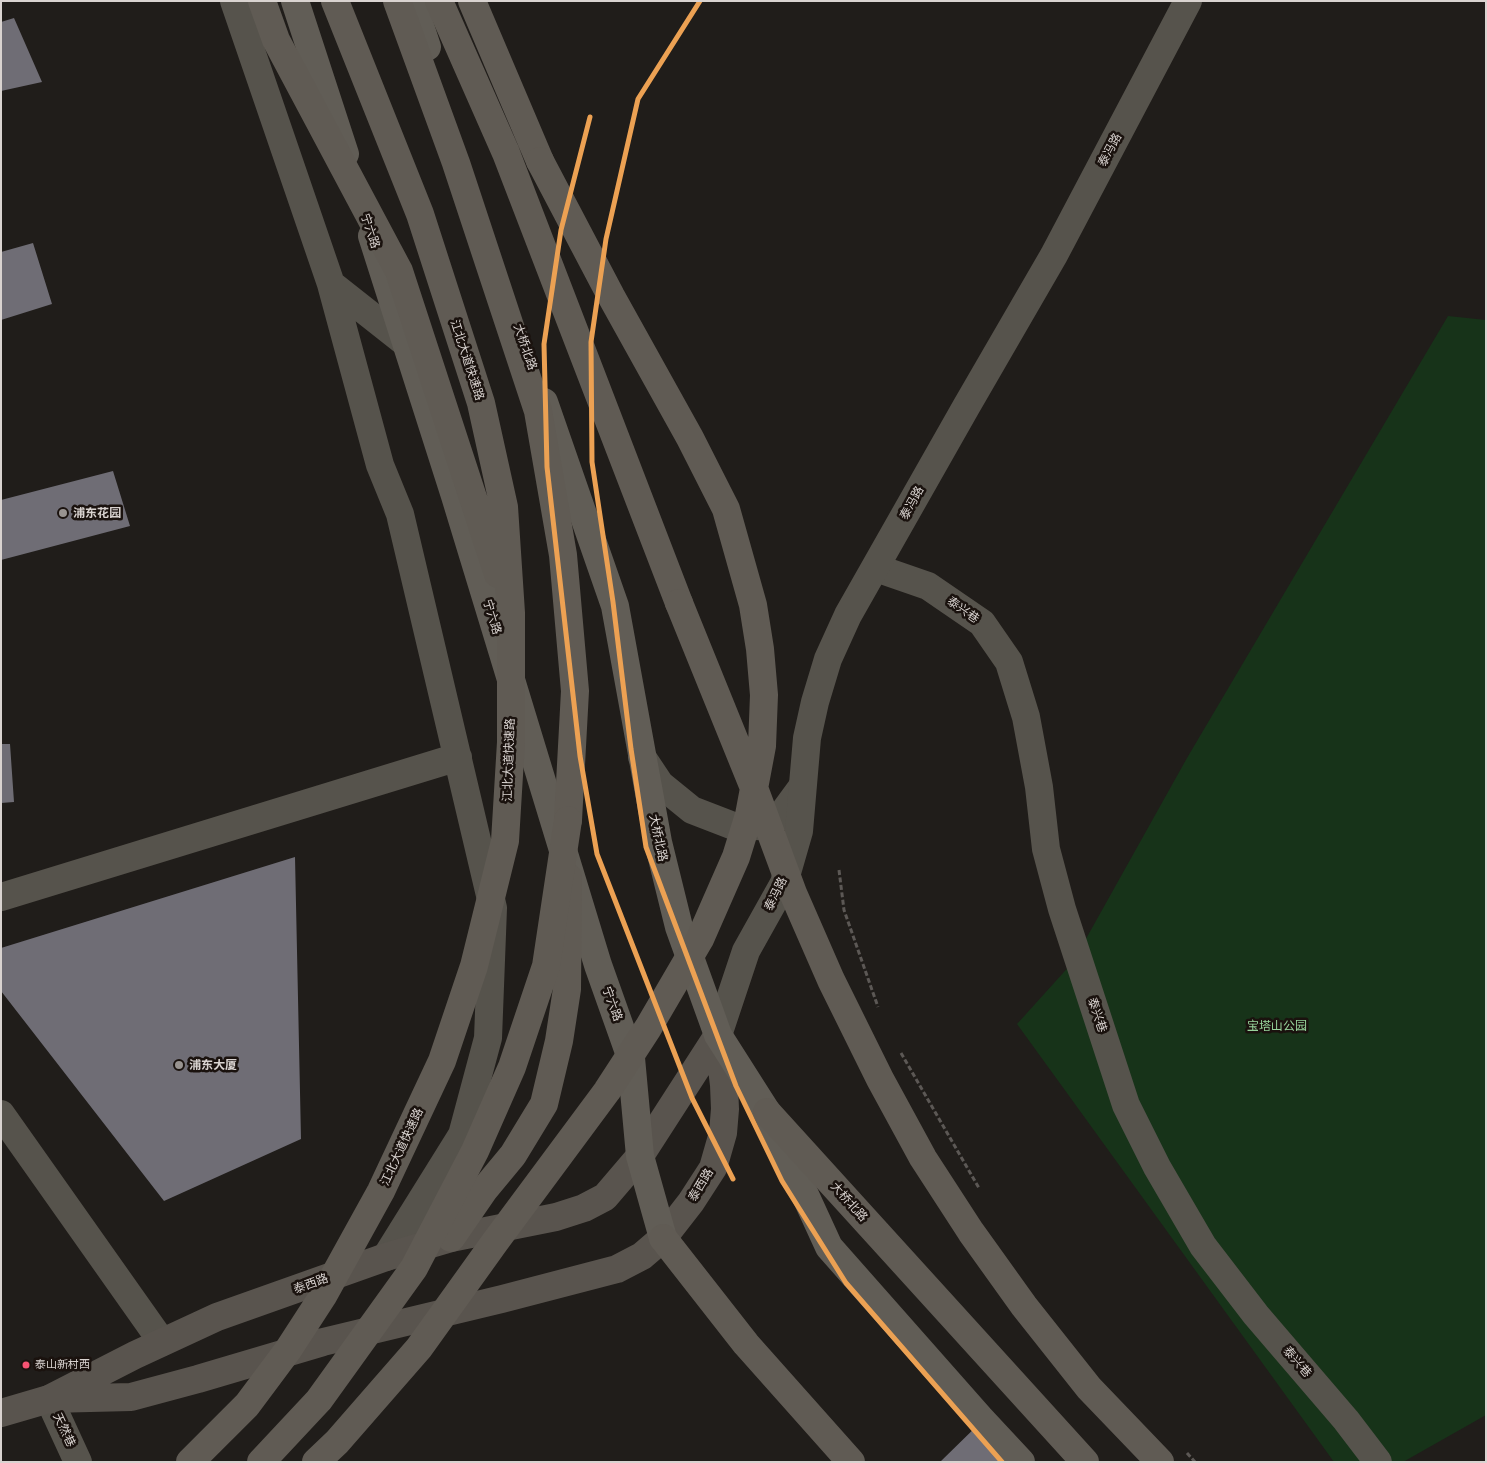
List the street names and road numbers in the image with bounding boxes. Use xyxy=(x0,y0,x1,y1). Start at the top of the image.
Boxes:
street label: 泰冯路 xyxy=(1095,131,1125,169)
street label: 宁六路 xyxy=(358,212,382,250)
street label: 江北大道快速路 xyxy=(447,318,487,402)
street label: 大桥北路 xyxy=(510,322,540,372)
street label: 泰冯路 xyxy=(897,484,927,522)
street label: 泰兴巷 xyxy=(944,594,982,626)
street label: 宁六路 xyxy=(480,598,504,636)
street label: 江北大道快速路 xyxy=(500,718,518,802)
street label: 大桥北路 xyxy=(646,813,670,863)
street label: 泰冯路 xyxy=(762,875,790,913)
street label: 宁六路 xyxy=(599,985,625,1023)
street label: 泰兴巷 xyxy=(1085,996,1109,1034)
street label: 江北大道快速路 xyxy=(378,1106,426,1188)
street label: 泰西路 xyxy=(686,1166,716,1204)
street label: 大桥北路 xyxy=(828,1179,870,1225)
street label: 泰西路 xyxy=(292,1271,330,1297)
street label: 泰兴巷 xyxy=(1280,1344,1314,1380)
street label: 天然巷 xyxy=(50,1411,78,1449)

